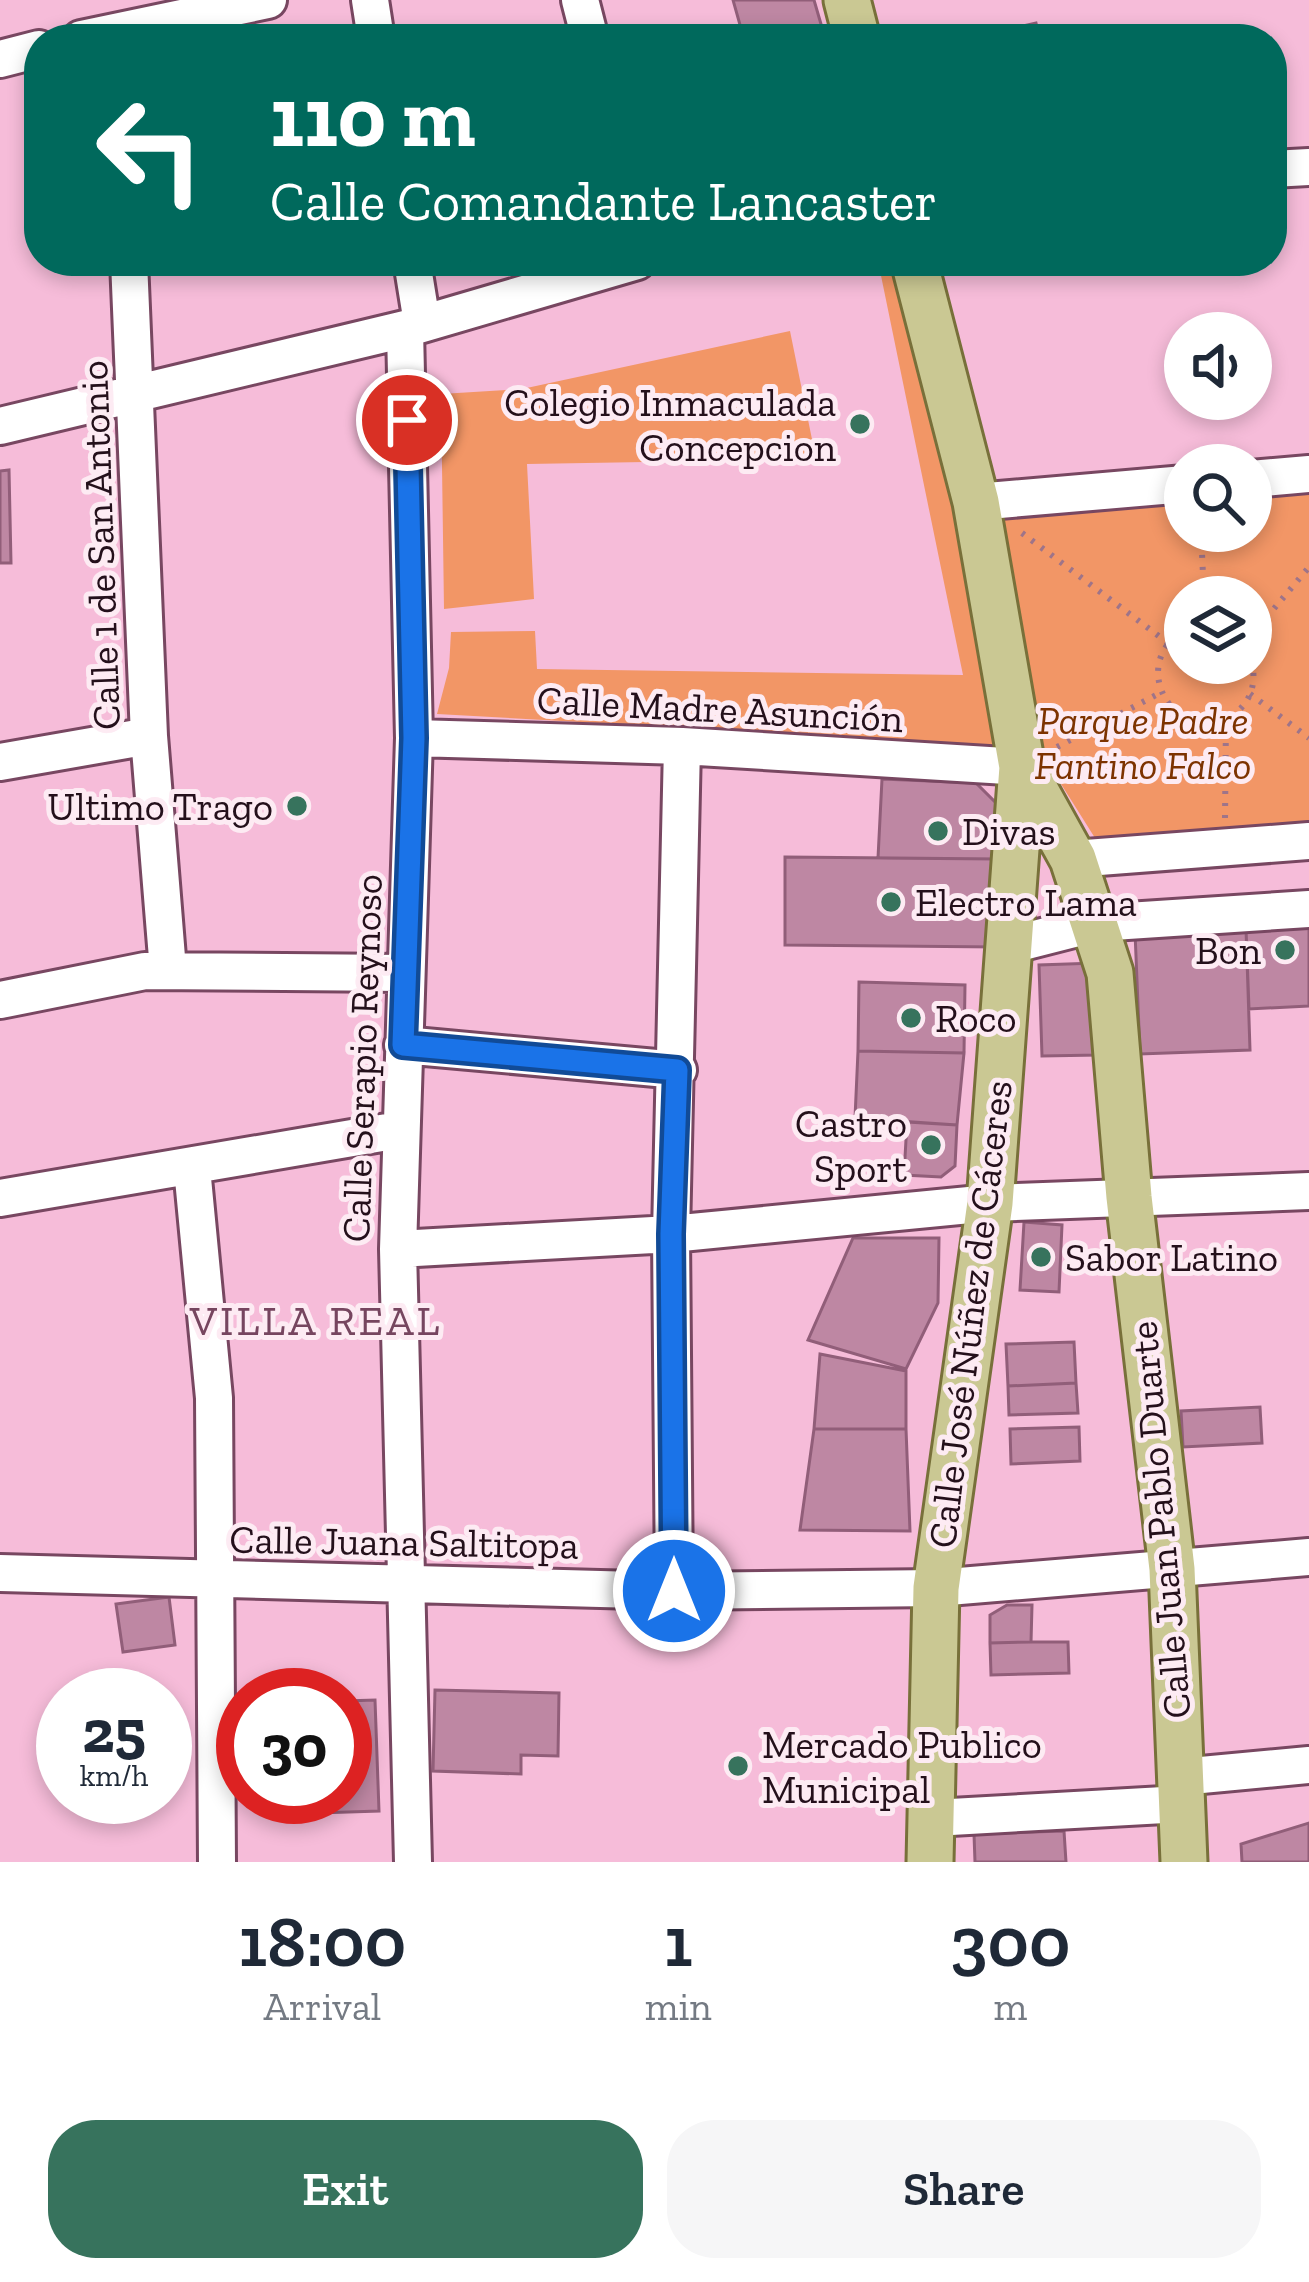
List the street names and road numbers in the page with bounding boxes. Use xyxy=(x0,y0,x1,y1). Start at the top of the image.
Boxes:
street label: Calle 1 de San Antonio xyxy=(70,360,130,730)
street label: Calle Madre Asunción xyxy=(536,676,904,742)
street label: Calle Serapio Reynoso xyxy=(332,873,392,1243)
street label: Calle José Núñez de Cáceres xyxy=(918,1078,1022,1550)
street label: Calle Juan Pablo Duarte xyxy=(1119,1319,1201,1721)
street label: Calle Juana Saltitopa xyxy=(229,1515,579,1569)

